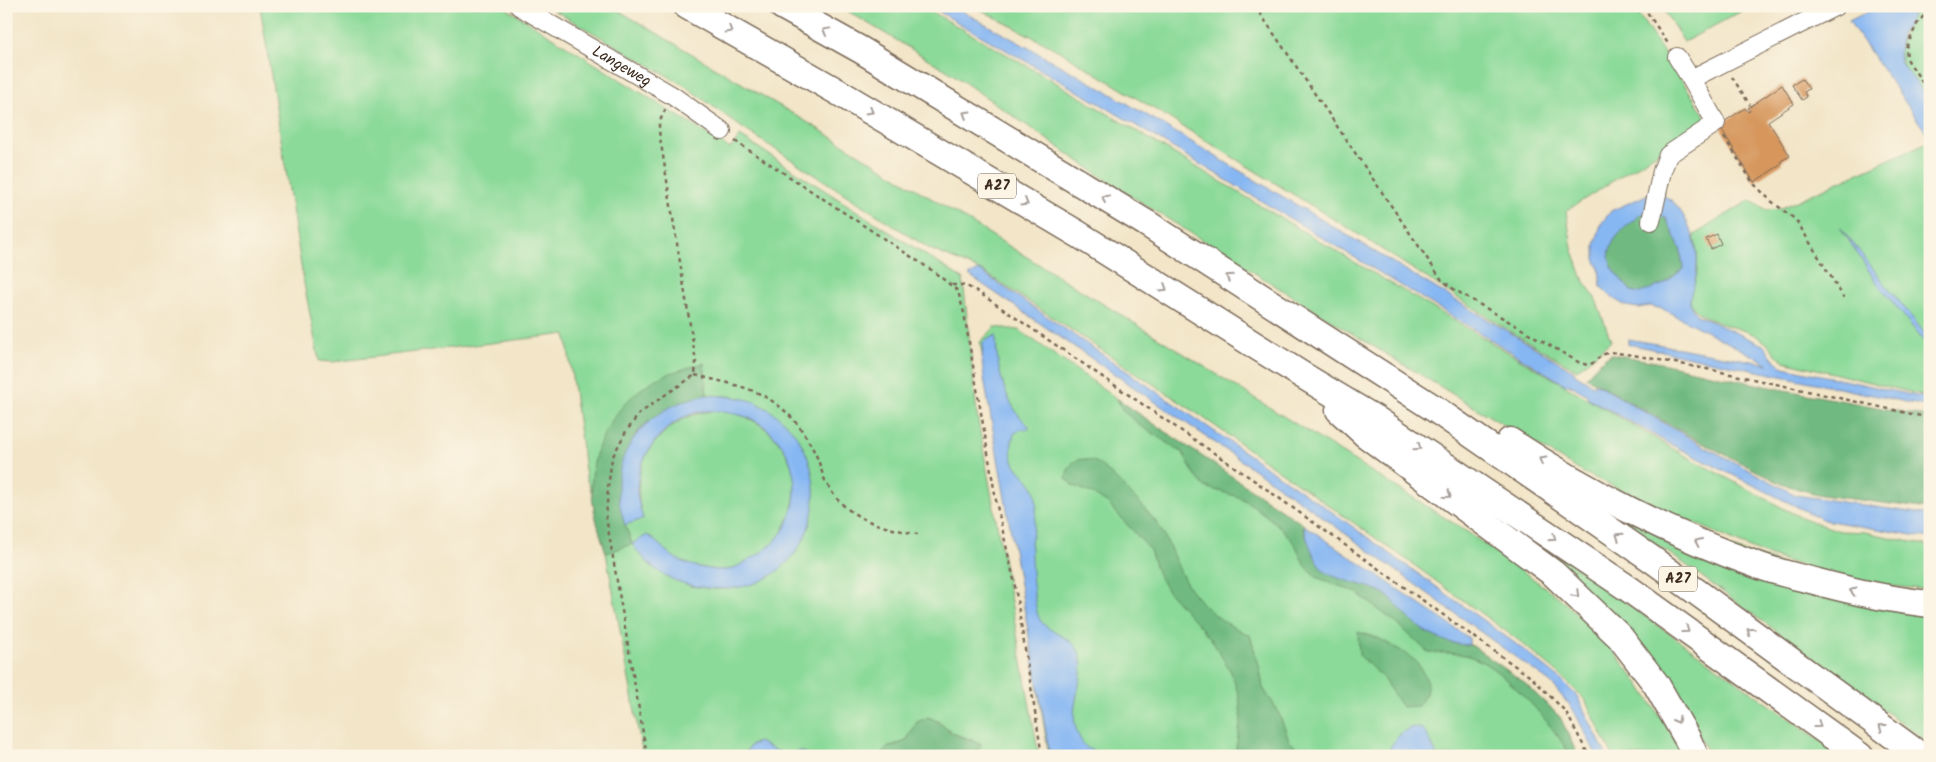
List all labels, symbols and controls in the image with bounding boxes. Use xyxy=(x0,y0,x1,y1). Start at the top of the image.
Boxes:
one-way arrow xyxy=(724,24,733,34)
one-way arrow xyxy=(822,27,831,37)
street label: Langeweg xyxy=(587,39,656,93)
one-way arrow xyxy=(865,105,874,115)
one-way arrow xyxy=(962,110,971,120)
road number: A27 xyxy=(978,174,1016,198)
one-way arrow xyxy=(1101,195,1110,205)
one-way arrow xyxy=(1020,196,1029,206)
one-way arrow xyxy=(1225,273,1234,283)
one-way arrow xyxy=(1158,282,1167,291)
one-way arrow xyxy=(1412,441,1421,450)
one-way arrow xyxy=(1538,457,1547,467)
one-way arrow xyxy=(1442,489,1452,498)
one-way arrow xyxy=(1547,532,1556,541)
one-way arrow xyxy=(1615,533,1624,542)
one-way arrow xyxy=(1694,537,1703,548)
road number: A27 xyxy=(1659,566,1697,592)
one-way arrow xyxy=(1848,586,1857,597)
one-way arrow xyxy=(1570,589,1579,598)
one-way arrow xyxy=(1680,624,1690,633)
one-way arrow xyxy=(1746,628,1756,637)
one-way arrow xyxy=(1671,715,1681,724)
one-way arrow xyxy=(1812,719,1822,728)
one-way arrow xyxy=(1878,724,1888,733)

